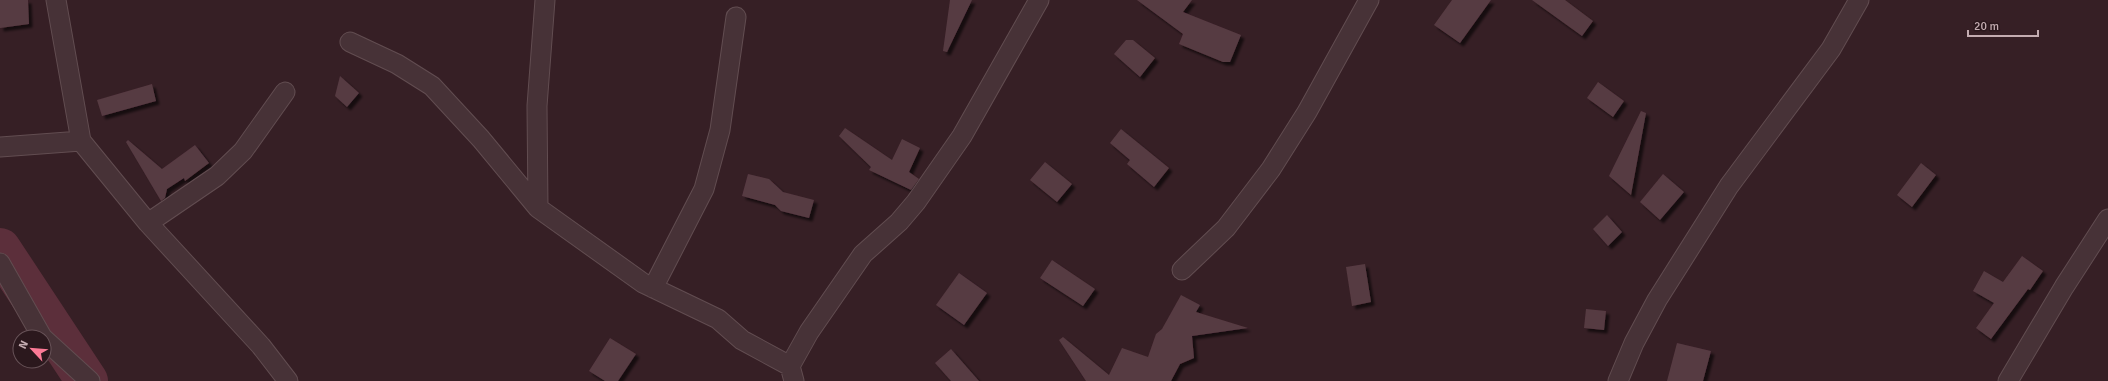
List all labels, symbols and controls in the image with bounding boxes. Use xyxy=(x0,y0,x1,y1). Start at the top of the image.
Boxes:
scale bar xyxy=(1968,12,2038,38)
text: 20 m xyxy=(1974,19,1999,34)
north arrow xyxy=(12,329,52,369)
text: N xyxy=(16,339,31,351)

